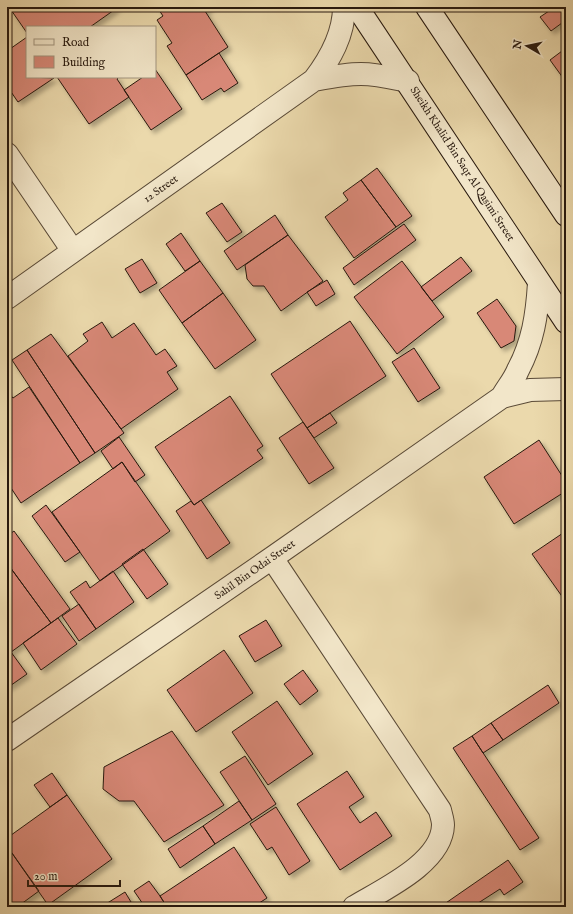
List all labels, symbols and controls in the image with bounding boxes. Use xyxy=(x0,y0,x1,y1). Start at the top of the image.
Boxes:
legend xyxy=(26,26,156,78)
north arrow xyxy=(507,26,547,66)
text: Road xyxy=(62,35,90,50)
text: N xyxy=(510,38,526,51)
text: Building xyxy=(62,55,106,70)
street label: Sheikh Khalid Bin Saqr Al Qasimi Street xyxy=(407,84,517,244)
street label: 12 Street xyxy=(141,172,181,206)
street label: Sahil Bin Odai Street xyxy=(212,537,298,603)
scale bar xyxy=(28,862,120,888)
text: 20 m xyxy=(34,869,57,884)

